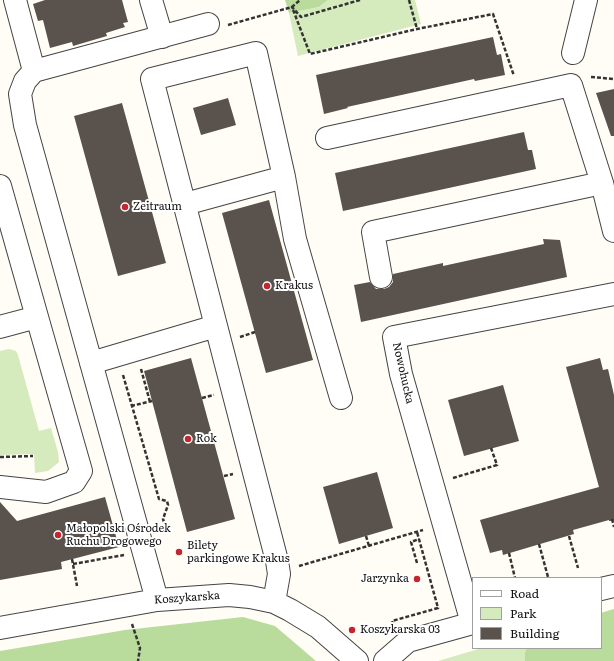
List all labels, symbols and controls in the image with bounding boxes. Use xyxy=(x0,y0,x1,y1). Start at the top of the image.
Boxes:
place label: Zeitraum xyxy=(133,200,182,214)
marker: Zeitraum xyxy=(120,202,130,212)
place label: Krakus xyxy=(275,279,313,293)
marker: Krakus xyxy=(262,281,272,291)
street label: Nowohucka xyxy=(390,341,416,405)
place label: Rok xyxy=(196,432,217,446)
marker: Rok xyxy=(183,434,193,444)
place label: Małopolski Ośrodek Ruchu Drogowego xyxy=(66,522,171,548)
marker: Małopolski Ośrodek Ruchu Drogowego xyxy=(53,530,63,540)
place label: Bilety parkingowe Krakus xyxy=(187,539,290,565)
marker: Bilety parkingowe Krakus xyxy=(174,547,184,557)
place label: Jarzynka xyxy=(361,572,409,586)
marker: Jarzynka xyxy=(412,574,422,584)
legend xyxy=(472,577,602,649)
text: Road xyxy=(510,584,539,602)
street label: Koszykarska xyxy=(154,589,220,607)
text: Park xyxy=(510,604,536,622)
place label: Koszykarska 03 xyxy=(360,623,440,637)
text: Building xyxy=(510,624,559,642)
marker: Koszykarska 03 xyxy=(347,625,357,635)

